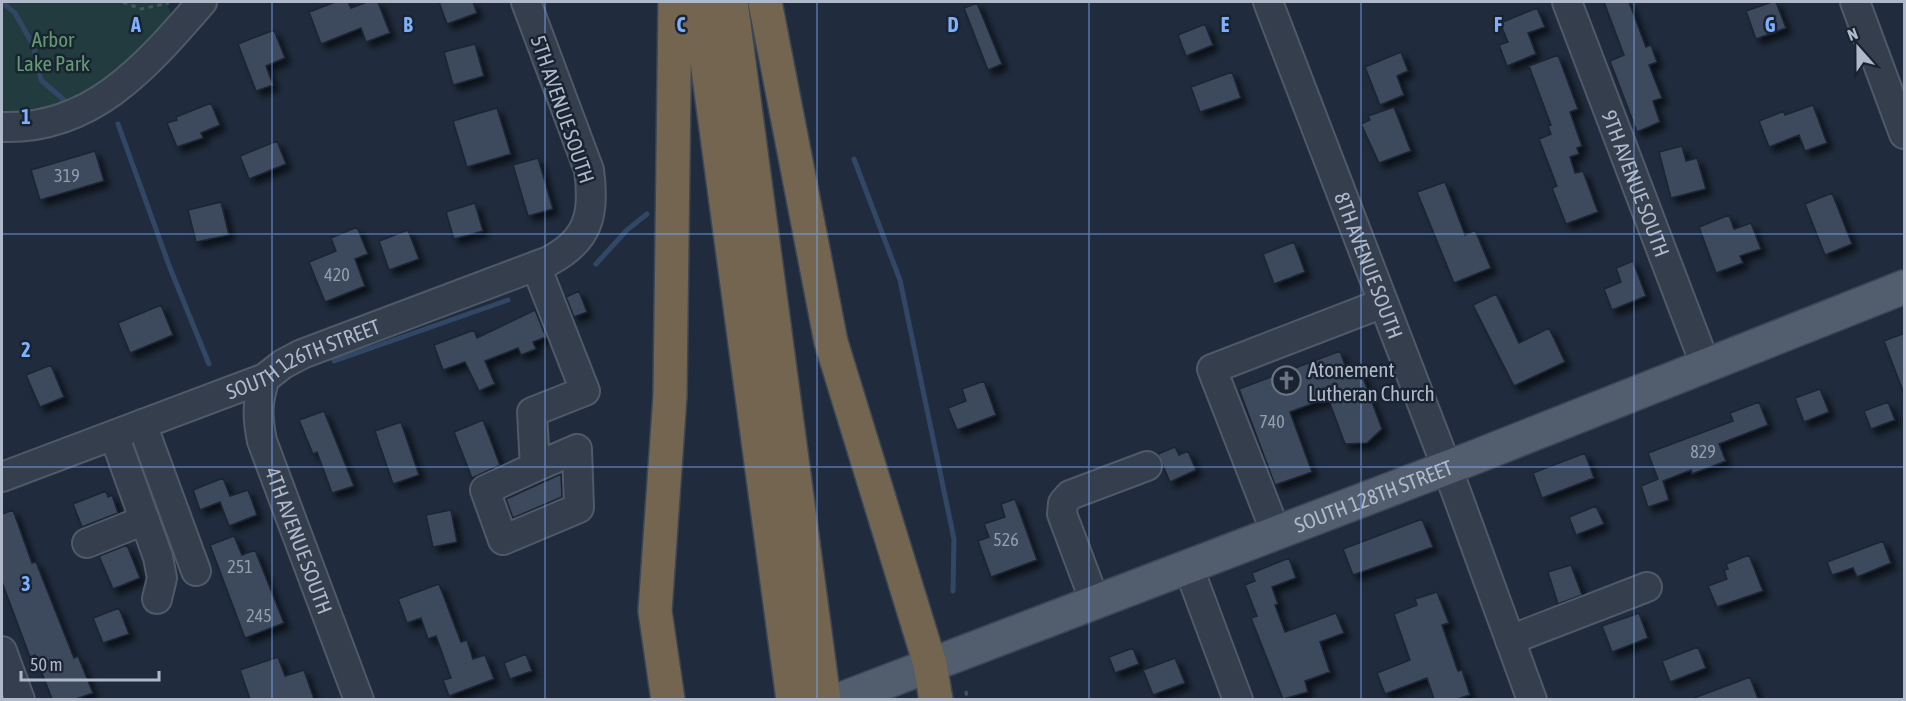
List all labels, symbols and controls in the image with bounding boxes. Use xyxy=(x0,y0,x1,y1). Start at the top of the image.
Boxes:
text: A xyxy=(130,13,141,36)
text: B xyxy=(403,13,413,36)
text: C xyxy=(677,13,686,36)
text: D xyxy=(947,13,959,36)
text: E xyxy=(1221,13,1230,36)
text: F xyxy=(1494,13,1502,36)
text: G xyxy=(1765,13,1776,36)
north arrow xyxy=(1828,18,1888,78)
text: N xyxy=(1845,24,1860,44)
park label: Arbor Lake Park xyxy=(16,27,90,75)
street label: 5TH AVENUE SOUTH xyxy=(526,32,600,186)
text: 1 xyxy=(21,105,31,128)
street label: 9TH AVENUE SOUTH xyxy=(1597,107,1675,260)
house number: 319 xyxy=(54,165,80,186)
street label: 8TH AVENUE SOUTH xyxy=(1330,189,1408,342)
house number: 420 xyxy=(324,264,350,285)
street label: SOUTH 126TH STREET xyxy=(223,314,383,404)
text: 2 xyxy=(21,338,31,361)
place label: Atonement Lutheran Church xyxy=(1308,357,1435,405)
church icon: Atonement Lutheran Church xyxy=(1271,365,1303,397)
house number: 740 xyxy=(1259,411,1285,432)
house number: 829 xyxy=(1690,441,1716,462)
street label: SOUTH 128TH STREET xyxy=(1291,455,1456,537)
street label: 4TH AVENUE SOUTH xyxy=(261,464,338,617)
house number: 526 xyxy=(993,529,1019,550)
house number: 251 xyxy=(227,556,253,577)
text: 3 xyxy=(21,572,31,595)
house number: 245 xyxy=(246,605,272,626)
scale bar xyxy=(21,644,159,682)
text: 50 m xyxy=(30,654,62,675)

